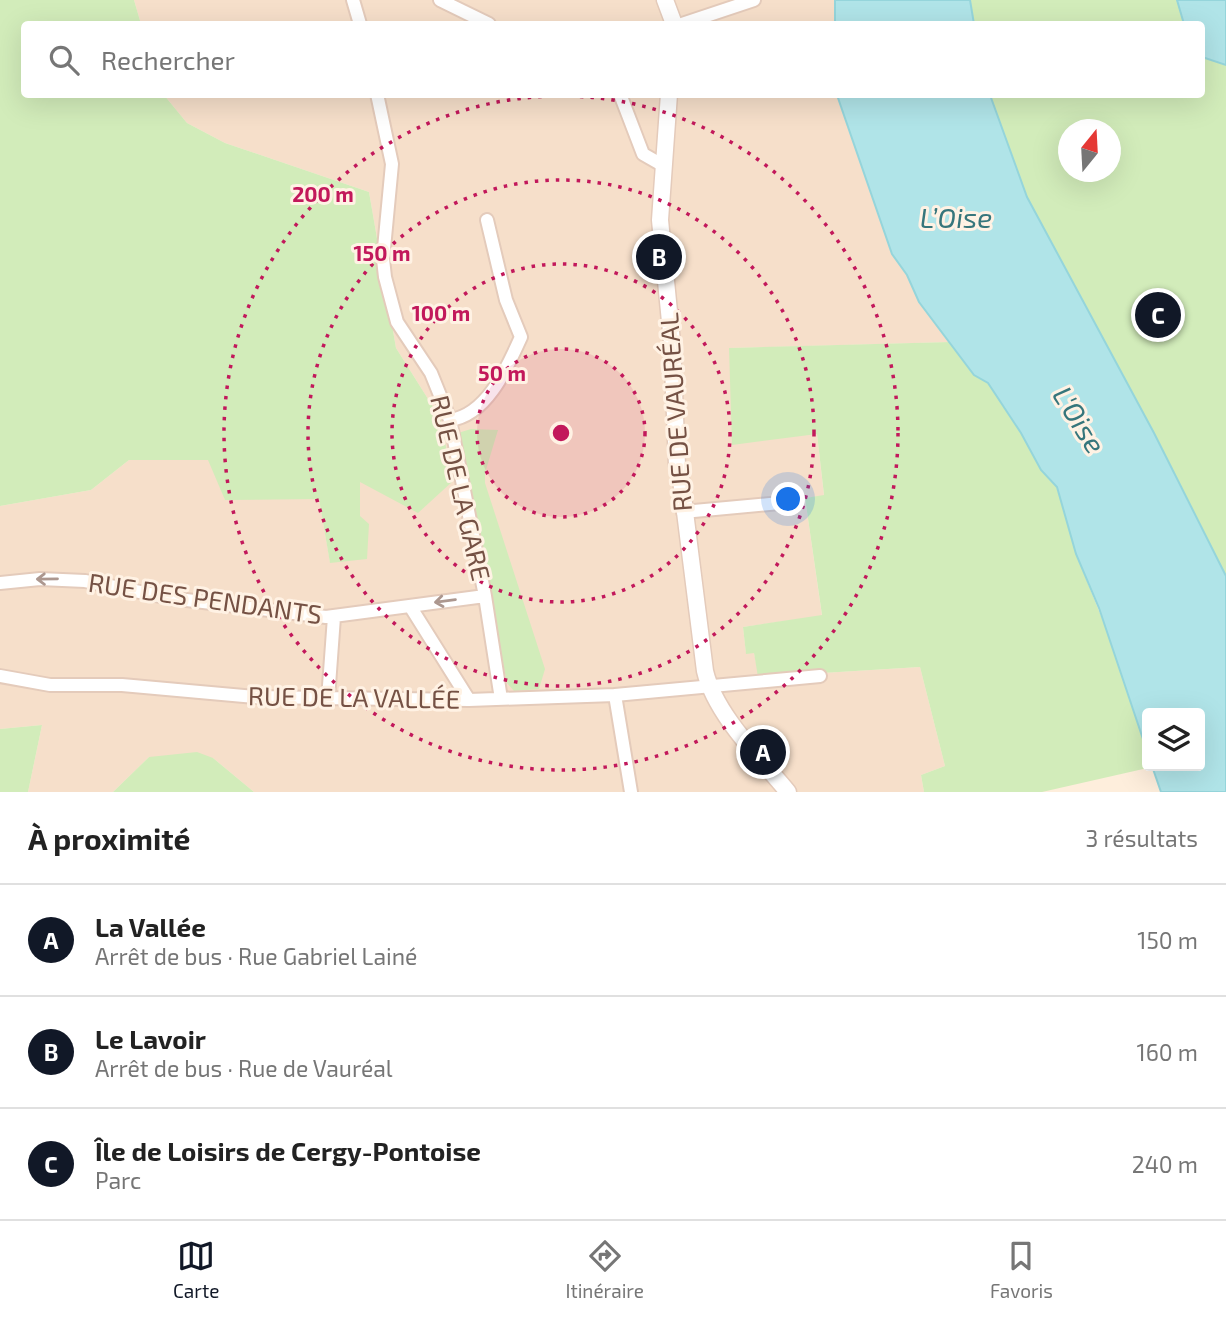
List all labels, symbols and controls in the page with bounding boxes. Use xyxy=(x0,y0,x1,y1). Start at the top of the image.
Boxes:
search box xyxy=(21,21,1205,98)
icon: search xyxy=(45,41,83,79)
text: Rechercher xyxy=(101,44,235,75)
north arrow xyxy=(1058,119,1121,182)
text: 200 m xyxy=(292,181,354,206)
water label: L’Oise xyxy=(920,200,992,234)
pin: B xyxy=(636,231,682,283)
text: 150 m xyxy=(354,240,410,265)
pin: C xyxy=(1135,289,1181,341)
text: 100 m xyxy=(412,300,470,325)
street label: RUE DE VAURÉAL xyxy=(652,312,697,513)
text: 50 m xyxy=(478,360,526,385)
water label: L'Oise xyxy=(1046,380,1113,459)
street label: RUE DE LA GARE xyxy=(425,392,498,583)
centre of rings xyxy=(549,421,573,445)
your location xyxy=(771,482,805,516)
street label: RUE DES PENDANTS xyxy=(86,566,324,629)
one-way arrow xyxy=(35,573,58,586)
one-way arrow xyxy=(434,595,457,608)
street label: RUE DE LA VALLÉE xyxy=(248,679,460,714)
map controls xyxy=(1142,708,1205,771)
button: layers xyxy=(1142,708,1205,771)
pin: A xyxy=(740,726,786,778)
text: À proximité xyxy=(28,820,190,856)
text: 3 résultats xyxy=(1086,824,1198,852)
text: La Vallée xyxy=(95,911,206,942)
text: A xyxy=(43,926,59,954)
text: 150 m xyxy=(1137,926,1198,954)
text: Arrêt de bus · Rue Gabriel Lainé xyxy=(95,942,417,970)
text: Le Lavoir xyxy=(95,1023,206,1054)
text: B xyxy=(44,1038,58,1066)
text: 160 m xyxy=(1137,1038,1198,1066)
text: Arrêt de bus · Rue de Vauréal xyxy=(95,1054,393,1082)
text: Île de Loisirs de Cergy-Pontoise xyxy=(95,1135,481,1166)
text: C xyxy=(44,1150,58,1178)
text: 240 m xyxy=(1132,1150,1198,1178)
text: Parc xyxy=(95,1166,141,1194)
tab: Carte xyxy=(173,1237,219,1302)
tab: Itinéraire xyxy=(565,1237,644,1302)
tab: Favoris xyxy=(990,1237,1053,1302)

